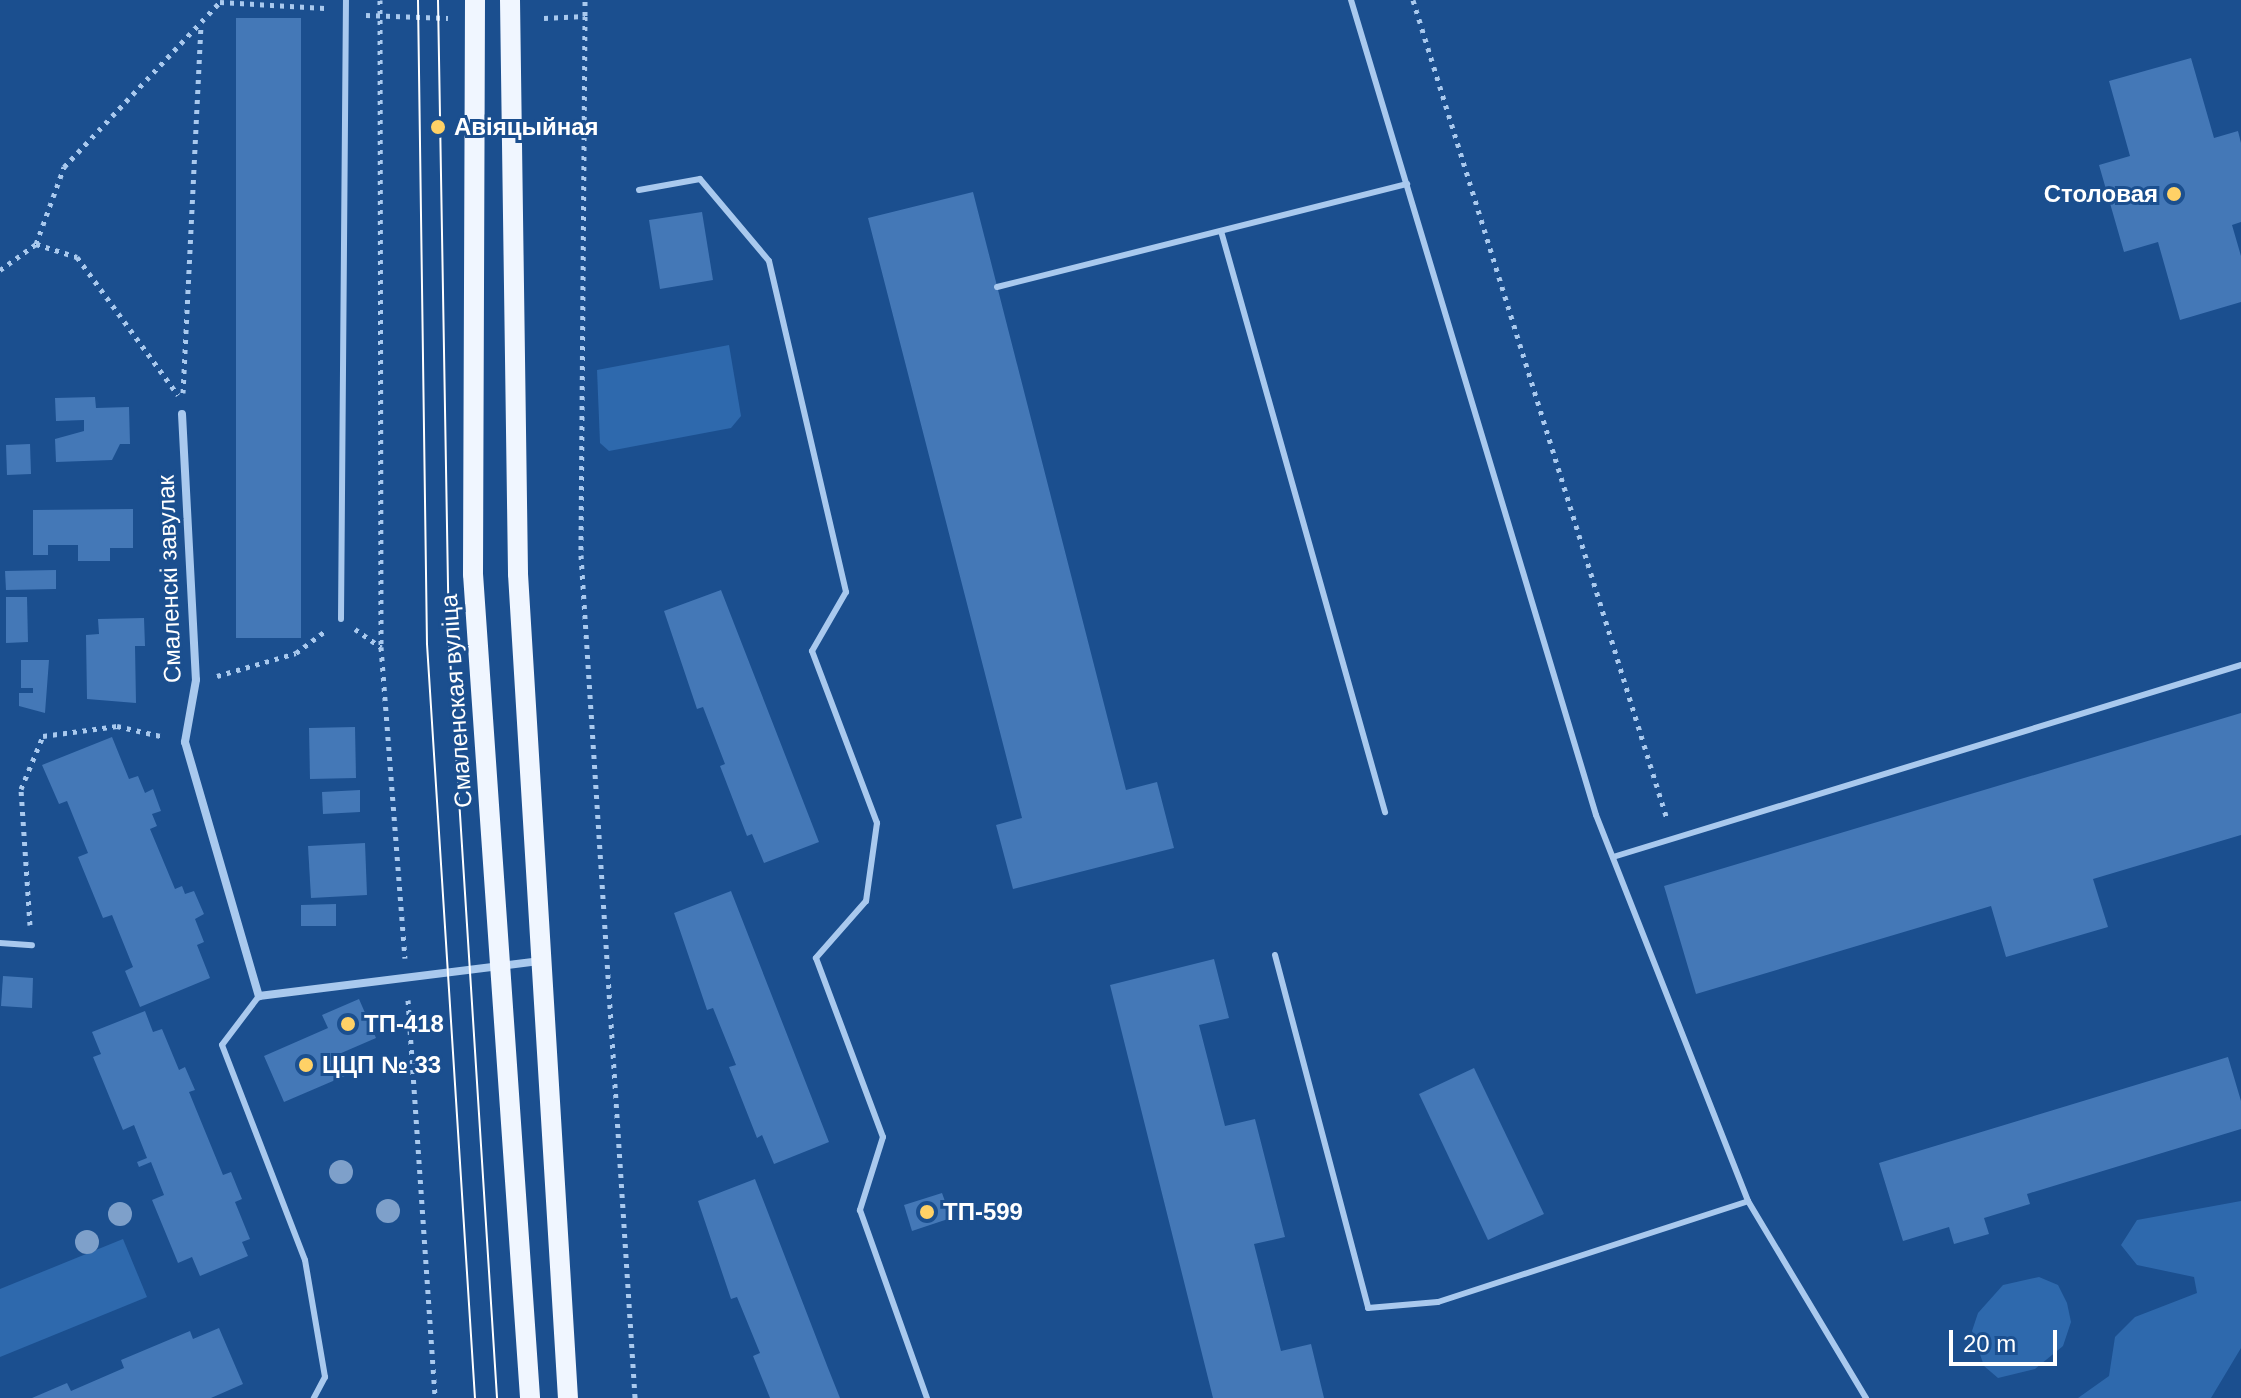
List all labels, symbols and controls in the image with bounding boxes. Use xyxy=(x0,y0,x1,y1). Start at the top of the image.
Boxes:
place label: Авіяцыйная xyxy=(454,113,599,141)
marker: Авіяцыйная xyxy=(429,118,447,136)
place label: Столовая xyxy=(2044,180,2158,208)
marker: Столовая xyxy=(2165,185,2183,203)
street label: Смаленскі завулак xyxy=(151,474,187,684)
street label: Смаленская вуліца xyxy=(434,593,478,809)
place label: ТП-418 xyxy=(364,1010,444,1038)
marker: ТП-418 xyxy=(339,1015,357,1033)
place label: ЦЦП № 33 xyxy=(322,1051,441,1079)
marker: ЦЦП № 33 xyxy=(297,1056,315,1074)
place label: ТП-599 xyxy=(943,1198,1023,1226)
marker: ТП-599 xyxy=(918,1203,936,1221)
scale bar xyxy=(1953,1314,2061,1364)
text: 20 m xyxy=(1963,1330,2016,1357)

